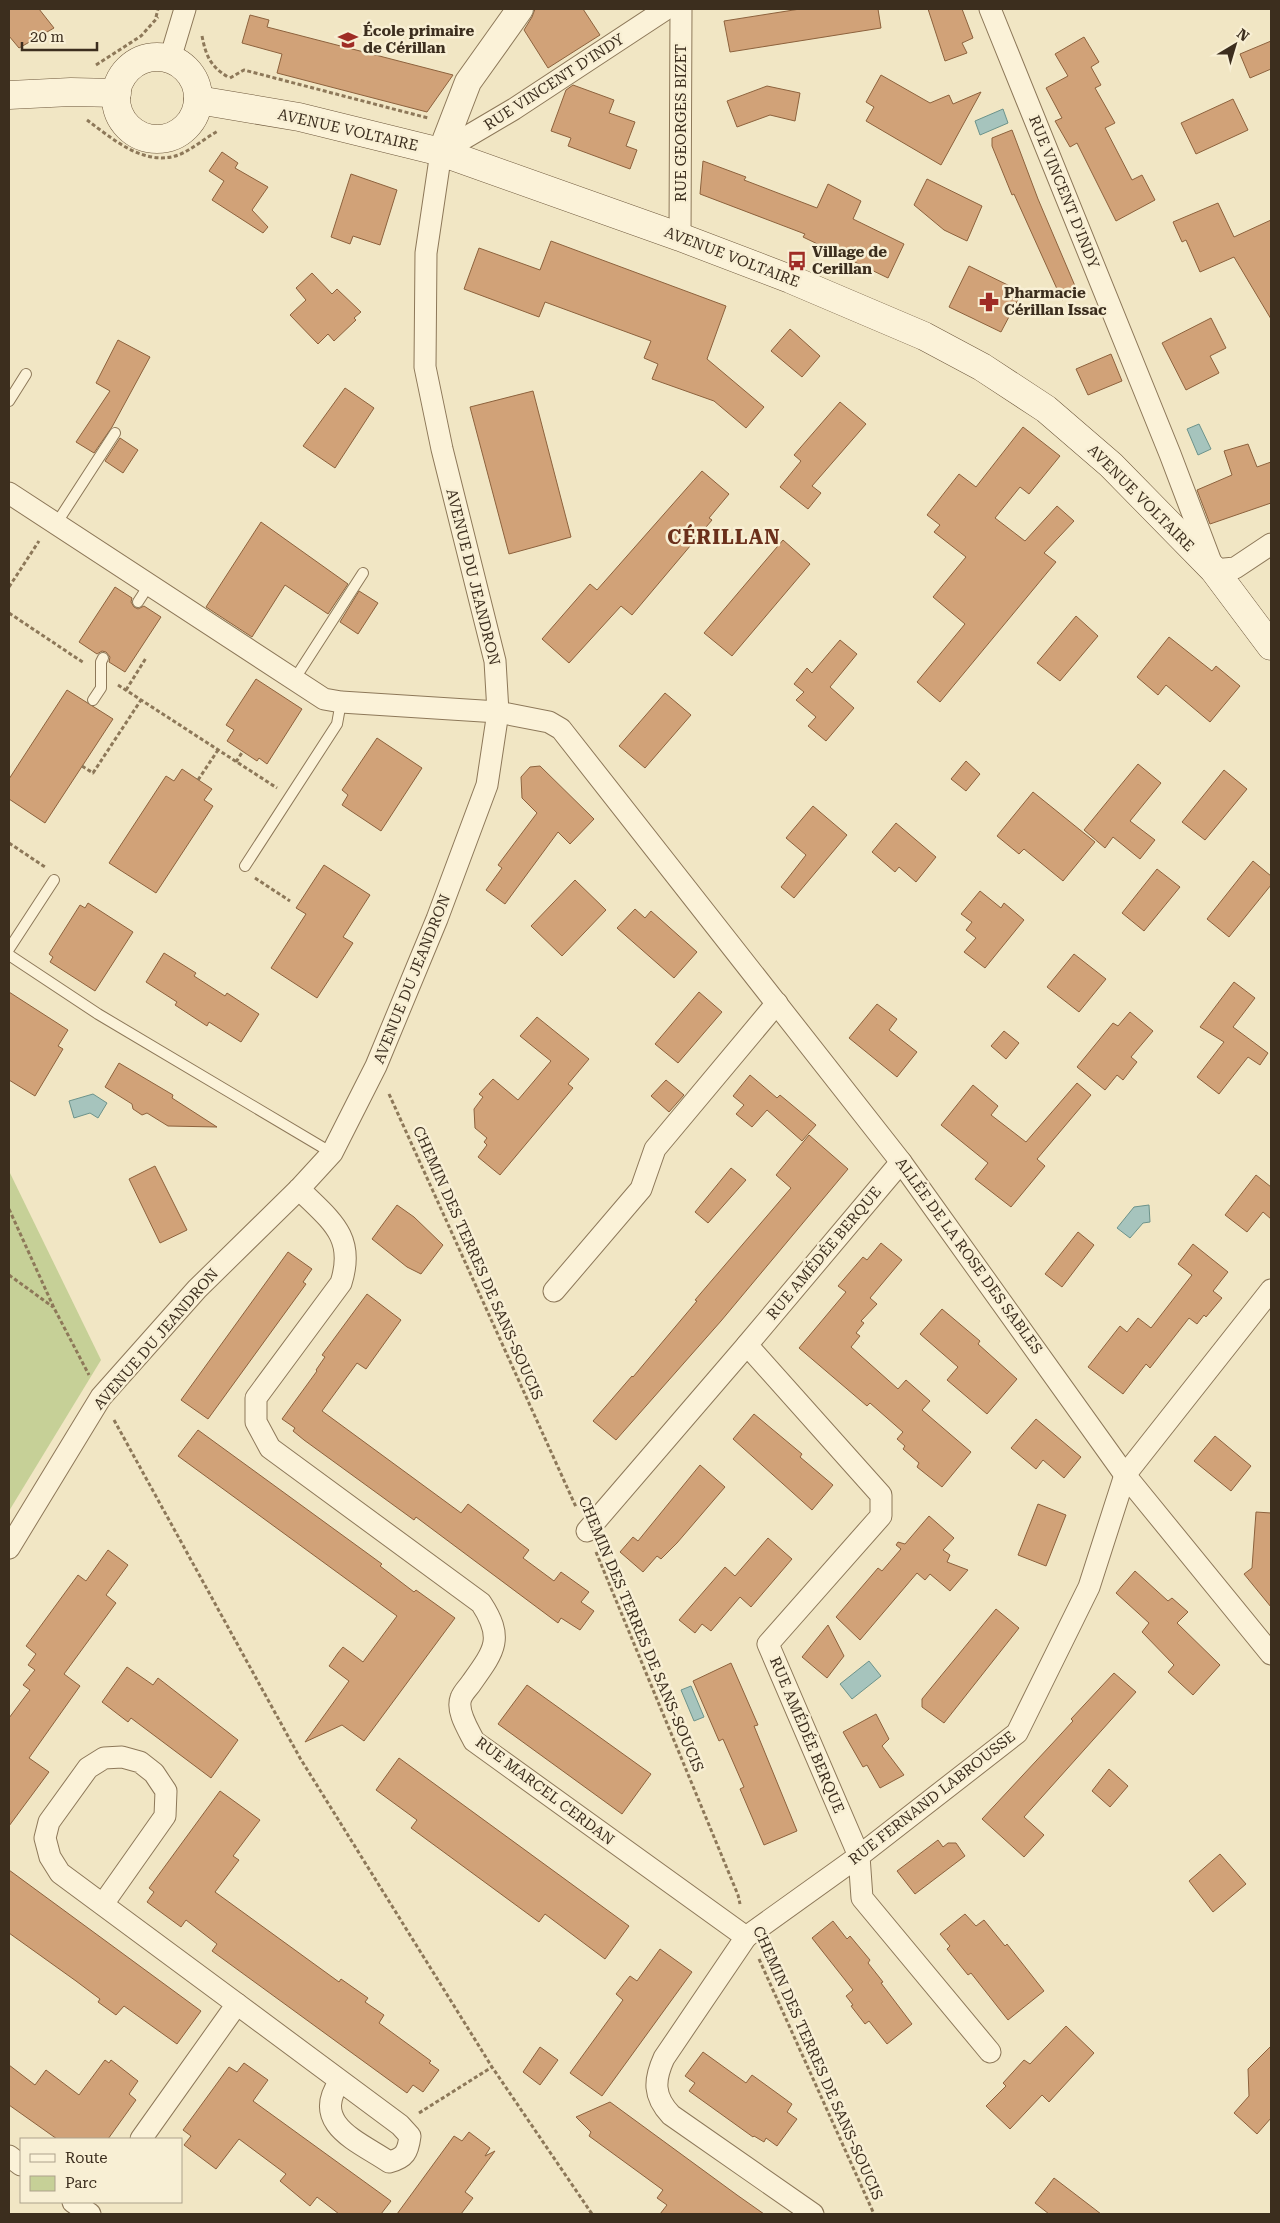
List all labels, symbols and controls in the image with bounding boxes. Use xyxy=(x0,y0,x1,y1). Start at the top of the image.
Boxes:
scale bar xyxy=(22,20,98,52)
north arrow xyxy=(1210,20,1260,70)
place label: École primaire de Cérillan xyxy=(363,21,475,57)
text: N xyxy=(1234,25,1252,45)
text: 20 m xyxy=(30,28,65,46)
school or university icon: École primaire de Cérillan xyxy=(337,29,359,51)
street label: RUE VINCENT D'INDY xyxy=(481,30,628,134)
street label: RUE GEORGES BIZET xyxy=(672,44,690,202)
street label: AVENUE VOLTAIRE xyxy=(276,105,420,155)
street label: RUE VINCENT D'INDY xyxy=(1025,113,1103,272)
street label: AVENUE VOLTAIRE xyxy=(662,223,802,291)
place label: Village de Cerillan xyxy=(812,243,887,278)
bus stop icon: Village de Cerillan xyxy=(786,250,808,272)
place label: Pharmacie Cérillan Issac xyxy=(1004,284,1107,319)
pharmacy icon: Pharmacie Cérillan Issac xyxy=(978,291,1000,313)
street label: AVENUE VOLTAIRE xyxy=(1084,441,1198,555)
street label: AVENUE DU JEANDRON xyxy=(442,487,504,667)
district label: CÉRILLAN xyxy=(667,524,781,549)
street label: AVENUE DU JEANDRON xyxy=(370,892,454,1066)
street label: CHEMIN DES TERRES DE SANS-SOUCIS xyxy=(409,1123,547,1403)
street label: ALLÉE DE LA ROSE DES SABLES xyxy=(892,1154,1046,1358)
street label: RUE AMÉDÉE BERQUE xyxy=(763,1183,885,1323)
street label: AVENUE DU JEANDRON xyxy=(90,1265,222,1413)
street label: CHEMIN DES TERRES DE SANS-SOUCIS xyxy=(575,1493,707,1775)
street label: RUE AMÉDÉE BERQUE xyxy=(766,1654,848,1816)
street label: RUE FERNAND LABROUSSE xyxy=(845,1727,1019,1869)
street label: RUE MARCEL CERDAN xyxy=(472,1733,618,1849)
street label: CHEMIN DES TERRES DE SANS-SOUCIS xyxy=(749,1923,887,2203)
legend xyxy=(20,2138,182,2203)
text: Route xyxy=(65,2149,107,2167)
text: Parc xyxy=(65,2174,97,2192)

